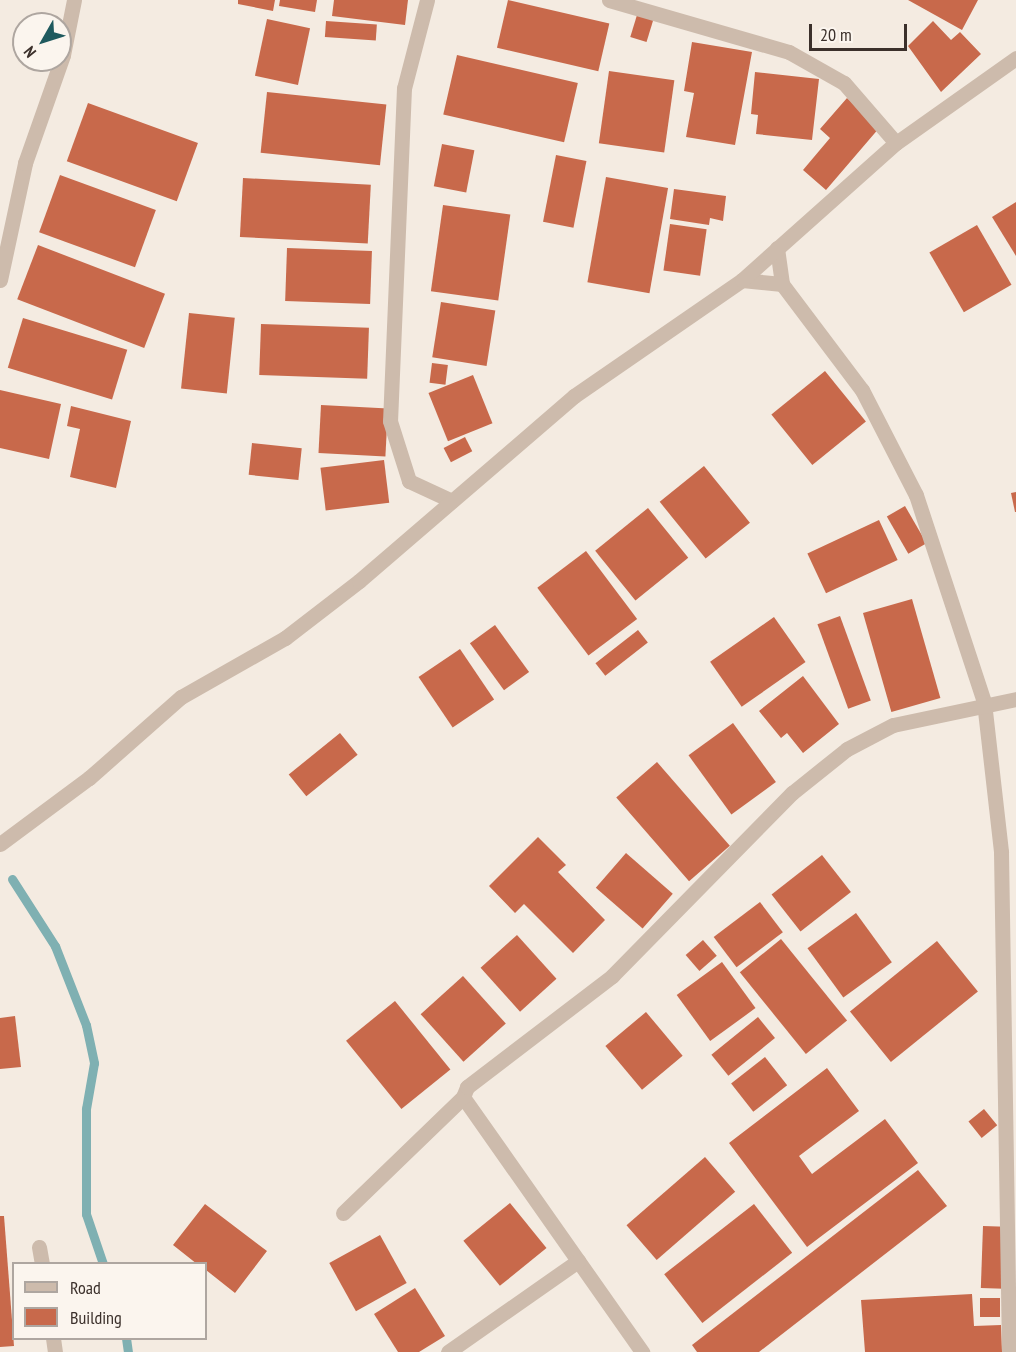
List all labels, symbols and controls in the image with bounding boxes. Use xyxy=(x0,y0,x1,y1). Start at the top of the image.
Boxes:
north arrow xyxy=(12,12,72,72)
scale bar xyxy=(812,12,910,50)
text: 20 m xyxy=(820,23,852,46)
text: N xyxy=(19,42,40,62)
legend xyxy=(12,1262,207,1340)
text: Road xyxy=(70,1276,101,1299)
text: Building xyxy=(70,1306,122,1329)

